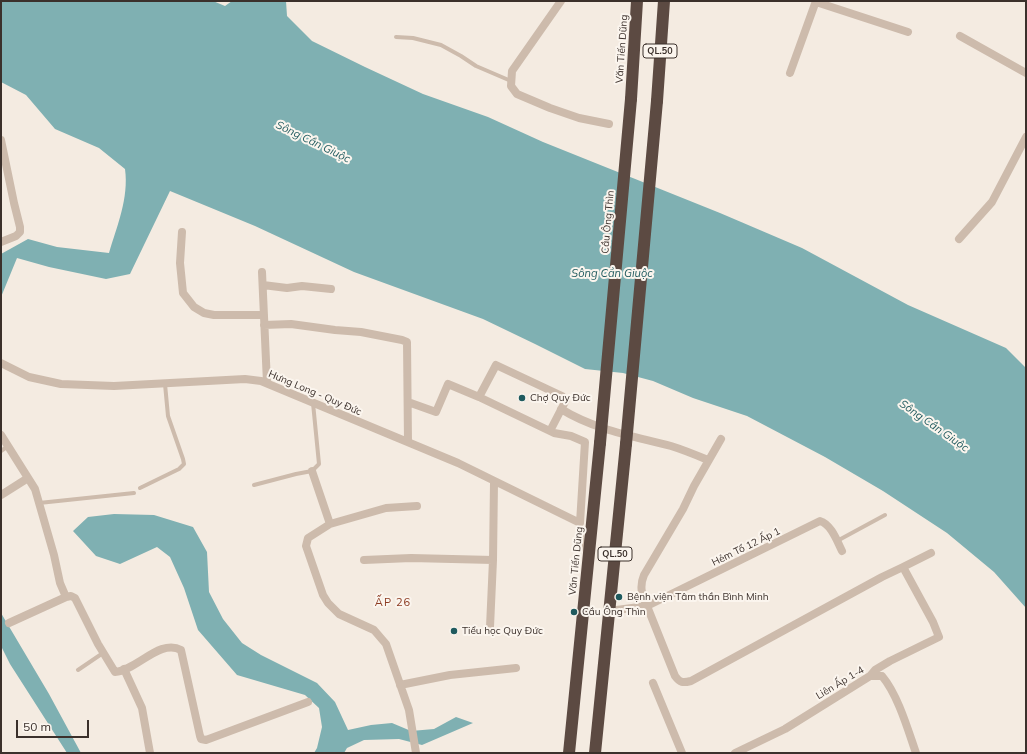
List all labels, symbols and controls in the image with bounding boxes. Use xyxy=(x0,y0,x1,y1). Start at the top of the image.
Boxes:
street label: Văn Tiến Dũng xyxy=(614,14,630,84)
road number: QL.50 xyxy=(643,44,677,58)
water label: Sông Cần Giuộc xyxy=(274,118,352,166)
street label: Cầu Ông Thìn xyxy=(599,190,617,254)
water label: Sông Cần Giuộc xyxy=(571,267,653,281)
street label: Hưng Long - Quy Đức xyxy=(267,368,363,418)
place label: Chợ Quy Đức xyxy=(530,392,591,404)
marker: Chợ Quy Đức xyxy=(517,393,527,403)
water label: Sông Cần Giuộc xyxy=(897,397,971,455)
street label: Hẻm Tổ 12 Ấp 1 xyxy=(710,525,782,569)
street label: Văn Tiến Dũng xyxy=(566,526,586,596)
road number: QL.50 xyxy=(598,547,632,561)
place label: Bệnh viện Tâm thần Bình Minh xyxy=(627,591,769,603)
marker: Bệnh viện Tâm thần Bình Minh xyxy=(614,592,624,602)
district label: ẤP 26 xyxy=(375,596,411,610)
place label: Cầu Ông Thìn xyxy=(582,606,646,618)
marker: Cầu Ông Thìn xyxy=(569,607,579,617)
place label: Tiểu học Quy Đức xyxy=(462,625,543,637)
marker: Tiểu học Quy Đức xyxy=(449,626,459,636)
street label: Liên Ấp 1-4 xyxy=(814,664,866,702)
scale bar xyxy=(18,712,91,738)
text: 50 m xyxy=(23,719,51,734)

